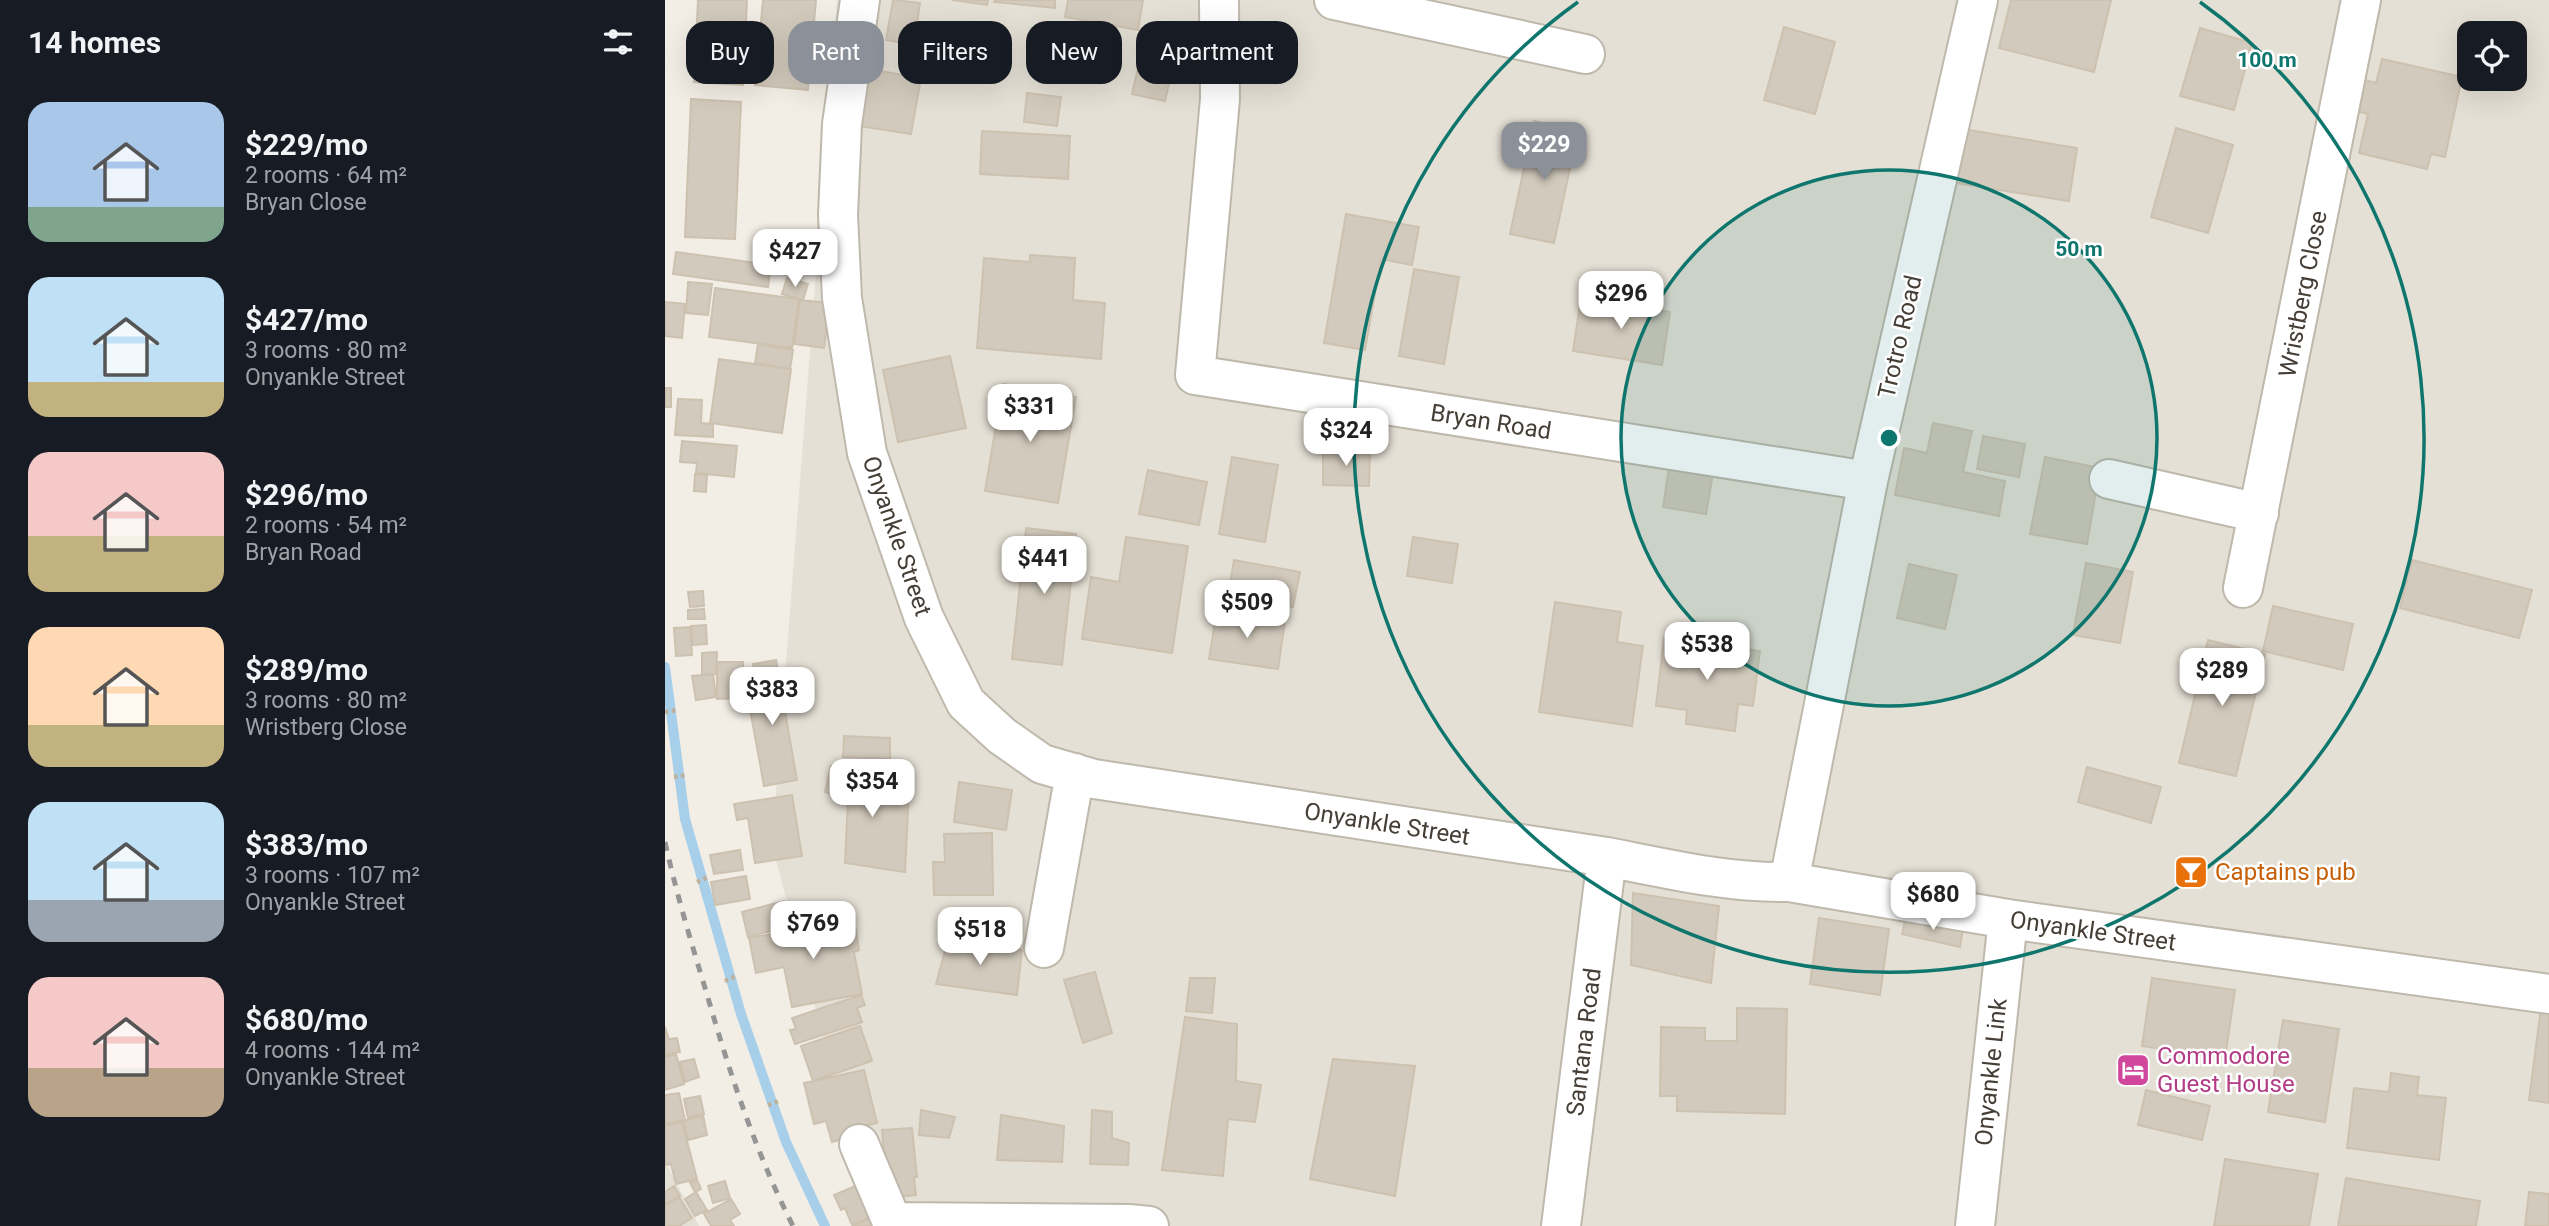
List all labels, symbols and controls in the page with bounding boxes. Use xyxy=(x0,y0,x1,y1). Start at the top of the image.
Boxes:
chip: Buy xyxy=(686,21,774,84)
chip: Rent xyxy=(788,21,884,84)
chip: Filters xyxy=(898,21,1012,84)
chip: New xyxy=(1026,21,1122,84)
chip: Apartment xyxy=(1136,21,1298,84)
map controls xyxy=(2457,21,2527,91)
button: locate xyxy=(2457,21,2527,91)
icon: filters xyxy=(599,23,637,61)
text: 14 homes xyxy=(28,25,161,60)
text: 100 m xyxy=(2237,48,2297,72)
pin: $229 xyxy=(1503,122,1585,182)
text: $229/mo xyxy=(245,127,368,162)
icon: home xyxy=(84,130,168,214)
text: $229 xyxy=(1518,131,1570,158)
text: 2 rooms · 64 m² xyxy=(245,162,407,189)
text: Bryan Close xyxy=(245,189,367,216)
street label: Wristberg Close xyxy=(2273,208,2333,380)
pin: $427 xyxy=(754,230,836,289)
text: 50 m xyxy=(2055,237,2103,261)
text: $427 xyxy=(769,238,821,265)
pin: $296 xyxy=(1580,272,1662,331)
street label: Trotro Road xyxy=(1872,273,1928,401)
text: $296 xyxy=(1595,280,1647,307)
text: $427/mo xyxy=(245,302,368,337)
icon: home xyxy=(84,305,168,389)
text: 3 rooms · 80 m² xyxy=(245,337,407,364)
text: Onyankle Street xyxy=(245,364,405,391)
pin: $331 xyxy=(989,384,1071,444)
text: $331 xyxy=(1004,393,1056,420)
street label: Bryan Road xyxy=(1429,399,1553,445)
pin: $324 xyxy=(1305,408,1387,468)
text: $324 xyxy=(1320,417,1372,444)
centre of rings xyxy=(1877,426,1901,450)
street label: Onyankle Street xyxy=(857,452,938,620)
text: $296/mo xyxy=(245,477,368,512)
icon: home xyxy=(84,480,168,564)
text: 2 rooms · 54 m² xyxy=(245,512,407,539)
pin: $441 xyxy=(1003,536,1085,596)
text: Bryan Road xyxy=(245,539,362,566)
text: $441 xyxy=(1018,545,1070,572)
pin: $509 xyxy=(1206,580,1288,640)
text: $509 xyxy=(1221,589,1273,616)
pin: $538 xyxy=(1666,622,1748,682)
text: $538 xyxy=(1681,631,1733,658)
pin: $289 xyxy=(2181,648,2263,708)
text: $289/mo xyxy=(245,652,368,687)
icon: home xyxy=(84,655,168,739)
text: $289 xyxy=(2196,657,2248,684)
pin: $383 xyxy=(731,668,813,727)
text: $383 xyxy=(746,676,798,703)
text: 3 rooms · 80 m² xyxy=(245,687,407,714)
text: Wristberg Close xyxy=(245,714,407,741)
pin: $354 xyxy=(831,760,913,819)
text: $354 xyxy=(846,768,898,795)
street label: Onyankle Street xyxy=(1302,797,1472,851)
text: $383/mo xyxy=(245,827,368,862)
icon: home xyxy=(84,830,168,914)
bar icon: Captains pub xyxy=(2172,853,2210,891)
place label: Captains pub xyxy=(2215,858,2356,886)
text: 3 rooms · 107 m² xyxy=(245,862,420,889)
pin: $680 xyxy=(1892,872,1974,932)
text: $680 xyxy=(1907,881,1959,908)
text: Onyankle Street xyxy=(245,889,405,916)
pin: $769 xyxy=(772,902,854,961)
street label: Onyankle Street xyxy=(2008,905,2178,957)
pin: $518 xyxy=(939,908,1021,967)
text: $769 xyxy=(787,910,839,937)
text: $518 xyxy=(954,916,1006,943)
street label: Santana Road xyxy=(1561,966,1607,1118)
street label: Onyankle Link xyxy=(1969,996,2013,1147)
text: $680/mo xyxy=(245,1002,368,1037)
icon: home xyxy=(84,1005,168,1089)
text: 4 rooms · 144 m² xyxy=(245,1037,420,1064)
place label: Commodore Guest House xyxy=(2157,1042,2295,1098)
hotel icon: Commodore Guest House xyxy=(2114,1051,2152,1089)
text: Onyankle Street xyxy=(245,1064,405,1091)

